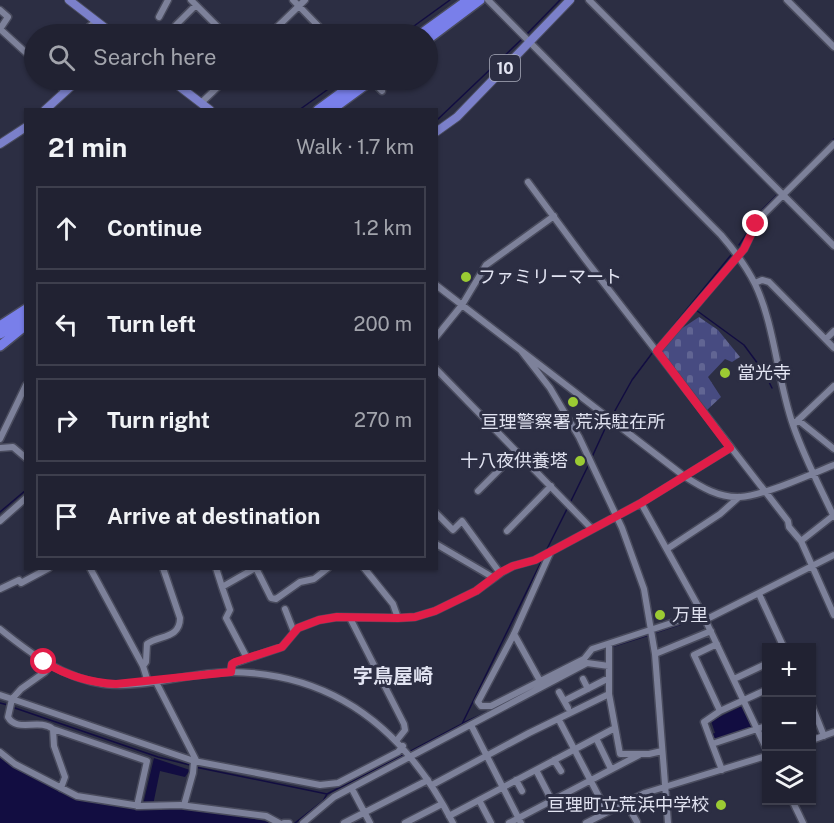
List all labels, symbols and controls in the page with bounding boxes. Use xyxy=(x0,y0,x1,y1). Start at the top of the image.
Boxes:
search box xyxy=(24,24,438,90)
icon: search xyxy=(45,41,78,74)
text: Search here xyxy=(93,44,217,70)
road number: 10 xyxy=(490,55,520,81)
text: 21 min xyxy=(48,132,127,163)
text: Walk · 1.7 km xyxy=(296,135,414,159)
route end xyxy=(742,210,768,236)
icon: ahead xyxy=(50,212,83,245)
text: Continue xyxy=(107,215,202,241)
text: 1.2 km xyxy=(354,216,412,240)
place label: ファミリーマート xyxy=(478,266,622,287)
marker: ファミリーマート xyxy=(459,270,473,284)
icon: left xyxy=(50,308,83,341)
text: Turn left xyxy=(107,311,196,337)
text: 200 m xyxy=(354,312,412,336)
place label: 當光寺 xyxy=(737,362,791,383)
marker: 當光寺 xyxy=(718,366,732,380)
marker: 亘理警察署 荒浜駐在所 xyxy=(566,395,580,409)
icon: right xyxy=(50,404,83,437)
text: Turn right xyxy=(107,407,210,433)
text: 270 m xyxy=(354,408,412,432)
place label: 亘理警察署 荒浜駐在所 xyxy=(481,411,665,432)
place label: 十八夜供養塔 xyxy=(460,450,568,471)
marker: 十八夜供養塔 xyxy=(573,454,587,468)
icon: arrive xyxy=(50,500,83,533)
text: Arrive at destination xyxy=(107,503,320,529)
place label: 万里 xyxy=(672,604,708,625)
marker: 万里 xyxy=(653,608,667,622)
map controls xyxy=(762,643,816,805)
button: + xyxy=(762,643,816,697)
route start xyxy=(30,648,56,674)
district label: 字鳥屋崎 xyxy=(353,664,433,688)
button: − xyxy=(762,697,816,751)
button: layers xyxy=(762,751,816,805)
place label: 亘理町立荒浜中学校 xyxy=(547,794,709,815)
marker: 亘理町立荒浜中学校 xyxy=(714,798,728,812)

